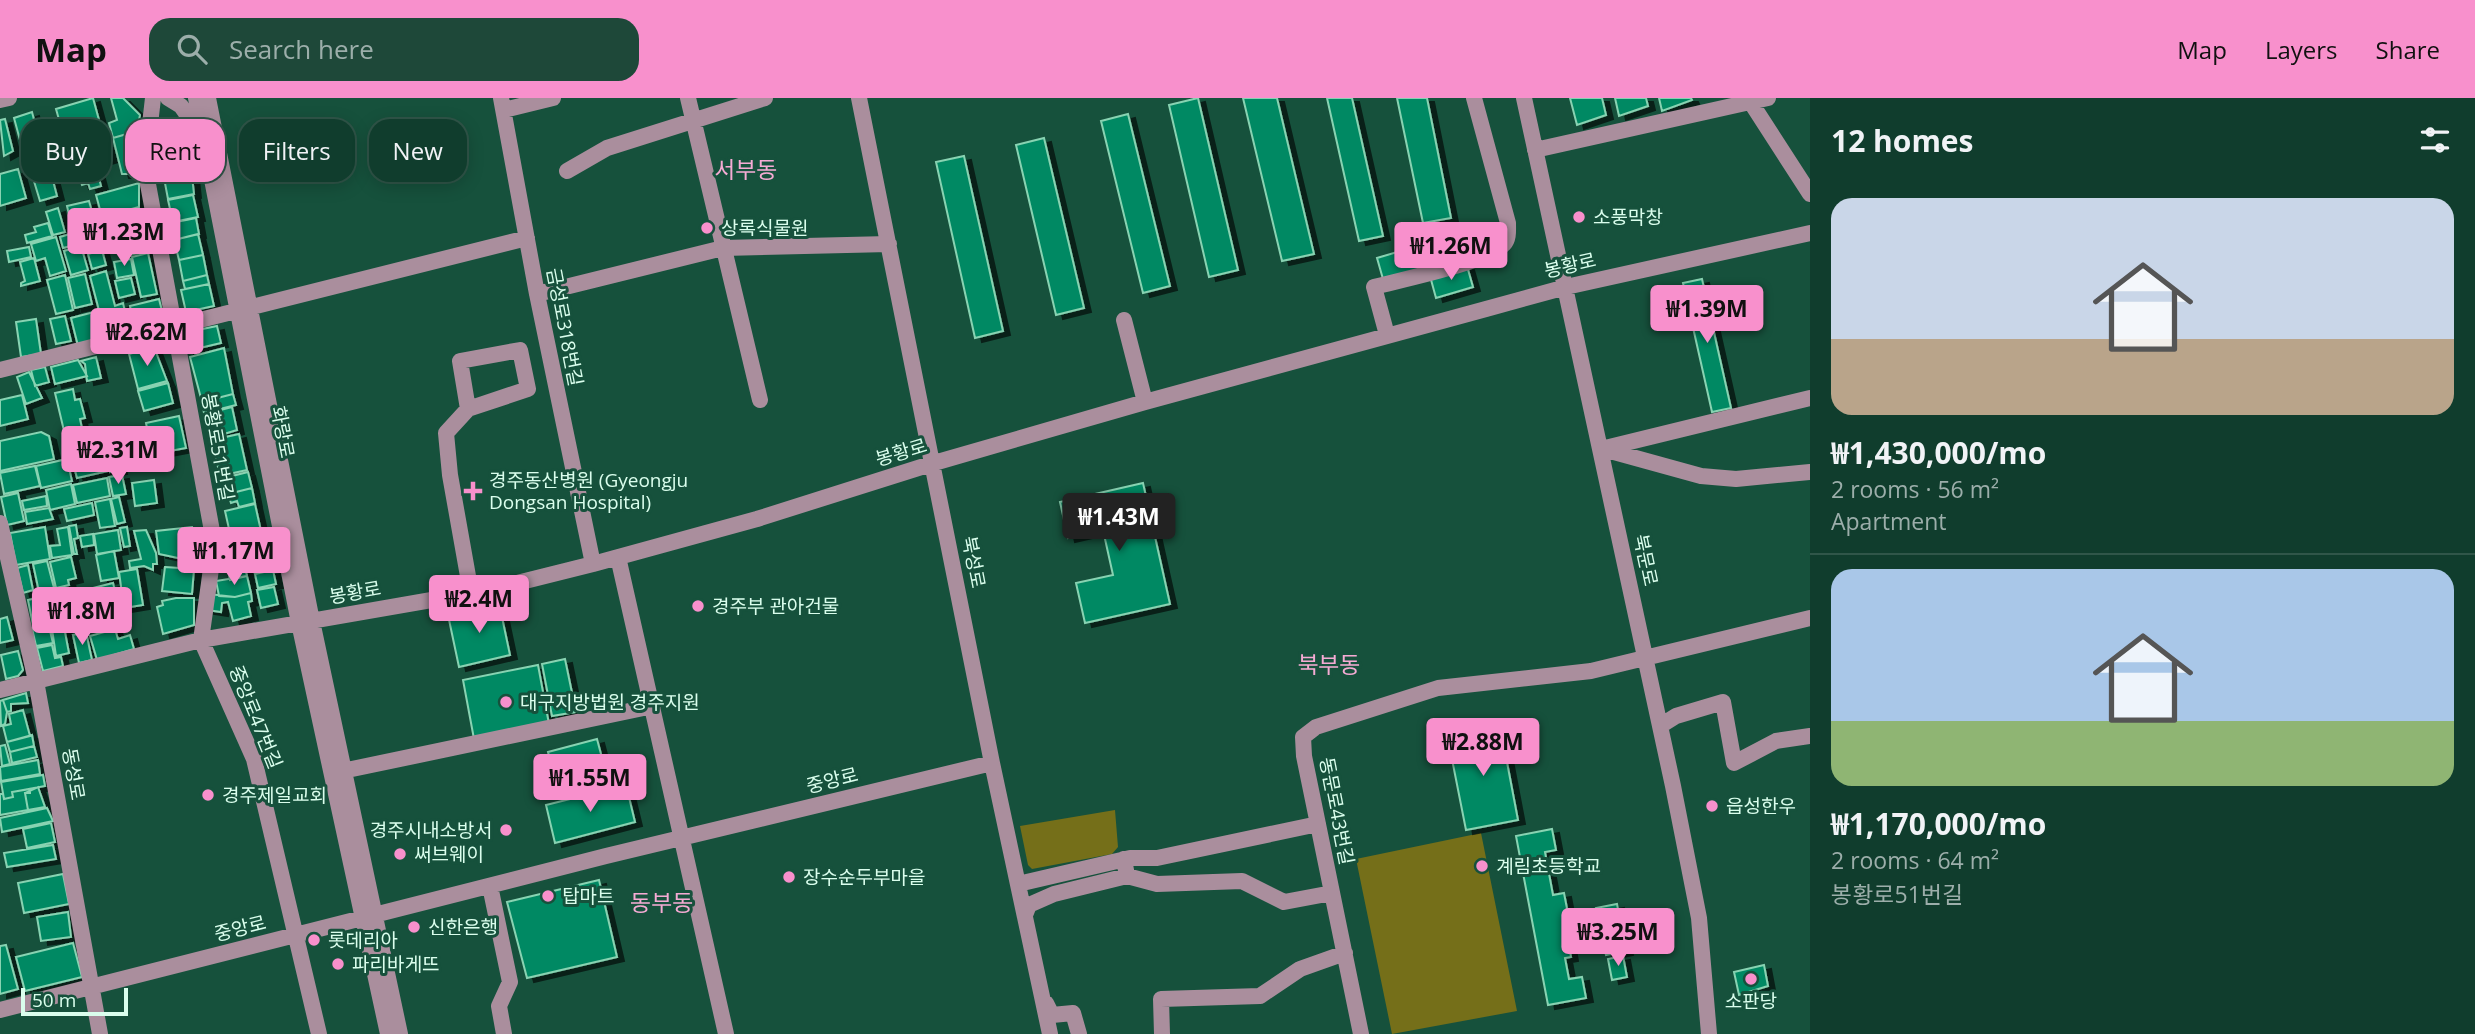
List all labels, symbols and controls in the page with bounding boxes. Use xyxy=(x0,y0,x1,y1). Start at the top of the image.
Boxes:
search box xyxy=(149,18,639,81)
text: Map xyxy=(35,27,107,72)
icon: search xyxy=(173,30,211,68)
text: Search here xyxy=(229,31,374,67)
text: Map xyxy=(2177,33,2227,66)
text: Layers xyxy=(2265,33,2338,66)
text: Share xyxy=(2376,33,2440,66)
chip: Buy xyxy=(21,119,111,182)
chip: Rent xyxy=(125,119,225,182)
chip: Filters xyxy=(239,119,355,182)
chip: New xyxy=(369,119,467,182)
text: 12 homes xyxy=(1831,120,1974,161)
icon: filters xyxy=(2416,121,2454,159)
district label: 서부동 xyxy=(714,153,778,185)
place label: 소풍막창 xyxy=(1593,204,1663,230)
pin: ₩1.23M xyxy=(67,208,181,268)
marker: 소풍막창 xyxy=(1571,209,1587,225)
text: ₩1.23M xyxy=(83,215,165,247)
place label: 상록식물원 xyxy=(721,215,808,241)
marker: 상록식물원 xyxy=(699,220,715,236)
pin: ₩1.26M xyxy=(1394,222,1508,282)
text: ₩1.26M xyxy=(1410,229,1492,261)
icon: home xyxy=(2080,244,2206,370)
street label: 봉황로 xyxy=(1542,246,1598,284)
street label: 금성로318번길 xyxy=(541,266,589,388)
pin: ₩1.39M xyxy=(1650,286,1764,345)
text: ₩1.39M xyxy=(1666,292,1748,324)
pin: ₩2.62M xyxy=(90,308,204,368)
text: ₩2.62M xyxy=(106,315,188,347)
street label: 봉황로51번길 xyxy=(196,391,240,503)
street label: 화랑로 xyxy=(265,404,301,460)
pin: ₩2.31M xyxy=(61,426,175,486)
street label: 봉황로 xyxy=(872,432,930,472)
text: ₩1,430,000/mo xyxy=(1831,432,2046,473)
text: ₩2.31M xyxy=(77,433,159,465)
place label: 경주동산병원 (Gyeongju Dongsan Hospital) xyxy=(489,467,688,515)
text: 2 rooms · 56 m² xyxy=(1831,473,1999,505)
marker: 경주동산병원 (Gyeongju Dongsan Hospital) xyxy=(463,481,483,501)
pin: ₩1.43M xyxy=(1062,494,1176,553)
text: ₩1.43M xyxy=(1078,500,1160,532)
text: Apartment xyxy=(1831,505,1947,537)
pin: ₩1.17M xyxy=(177,528,291,587)
street label: 북문로 xyxy=(1628,532,1664,588)
text: ₩1.17M xyxy=(193,534,275,566)
street label: 북성로 xyxy=(956,534,992,590)
street label: 봉황로 xyxy=(327,575,383,609)
pin: ₩2.4M xyxy=(430,575,528,635)
text: ₩2.4M xyxy=(445,582,513,614)
pin: ₩1.8M xyxy=(33,588,131,647)
place label: 경주부 관아건물 xyxy=(712,593,839,619)
text: ₩1.8M xyxy=(48,594,116,626)
marker: 경주부 관아건물 xyxy=(690,598,706,614)
icon: home xyxy=(2080,615,2206,741)
district label: 북부동 xyxy=(1297,648,1361,680)
street label: 중앙로47번길 xyxy=(224,662,288,772)
place label: 대구지방법원 경주지원 xyxy=(520,689,700,715)
marker: 대구지방법원 경주지원 xyxy=(498,694,514,710)
pin: ₩2.88M xyxy=(1426,718,1540,778)
text: ₩2.88M xyxy=(1442,725,1524,757)
street label: 동성로 xyxy=(57,746,91,802)
pin: ₩1.55M xyxy=(533,754,647,814)
street label: 동문로43번길 xyxy=(1314,755,1360,867)
text: ₩1.55M xyxy=(549,761,631,793)
street label: 중앙로 xyxy=(803,761,861,799)
place label: 경주제일교회 xyxy=(222,782,327,808)
marker: 경주제일교회 xyxy=(200,787,216,803)
place label: 읍성한우 xyxy=(1726,793,1796,819)
marker: 읍성한우 xyxy=(1704,798,1720,814)
text: ₩1,170,000/mo xyxy=(1831,803,2046,844)
place label: 경주시내소방서 xyxy=(370,817,492,843)
marker: 경주시내소방서 xyxy=(498,822,514,838)
place label: 써브웨이 xyxy=(414,841,484,867)
text: 2 rooms · 64 m² xyxy=(1831,844,1999,876)
marker: 써브웨이 xyxy=(392,846,408,862)
place label: 계림초등학교 xyxy=(1496,853,1601,879)
marker: 계림초등학교 xyxy=(1474,858,1490,874)
place label: 장수순두부마을 xyxy=(803,864,925,890)
marker: 장수순두부마을 xyxy=(781,869,797,885)
text: 봉황로51번길 xyxy=(1831,878,1963,910)
place label: 탑마트 xyxy=(562,883,614,909)
district label: 동부동 xyxy=(630,886,694,918)
marker: 탑마트 xyxy=(540,888,556,904)
pin: ₩3.25M xyxy=(1561,908,1675,968)
street label: 중앙로 xyxy=(211,909,269,947)
place label: 신한은행 xyxy=(428,914,498,940)
text: ₩3.25M xyxy=(1577,915,1659,947)
marker: 신한은행 xyxy=(406,919,422,935)
place label: 롯데리아 xyxy=(328,927,398,953)
marker: 롯데리아 xyxy=(306,932,322,948)
place label: 파리바게뜨 xyxy=(352,951,439,977)
marker: 파리바게뜨 xyxy=(330,956,346,972)
marker: 소판당 xyxy=(1743,971,1759,987)
scale bar xyxy=(21,985,128,1017)
text: 50 m xyxy=(32,987,76,1013)
place label: 소판당 xyxy=(1725,988,1777,1014)

